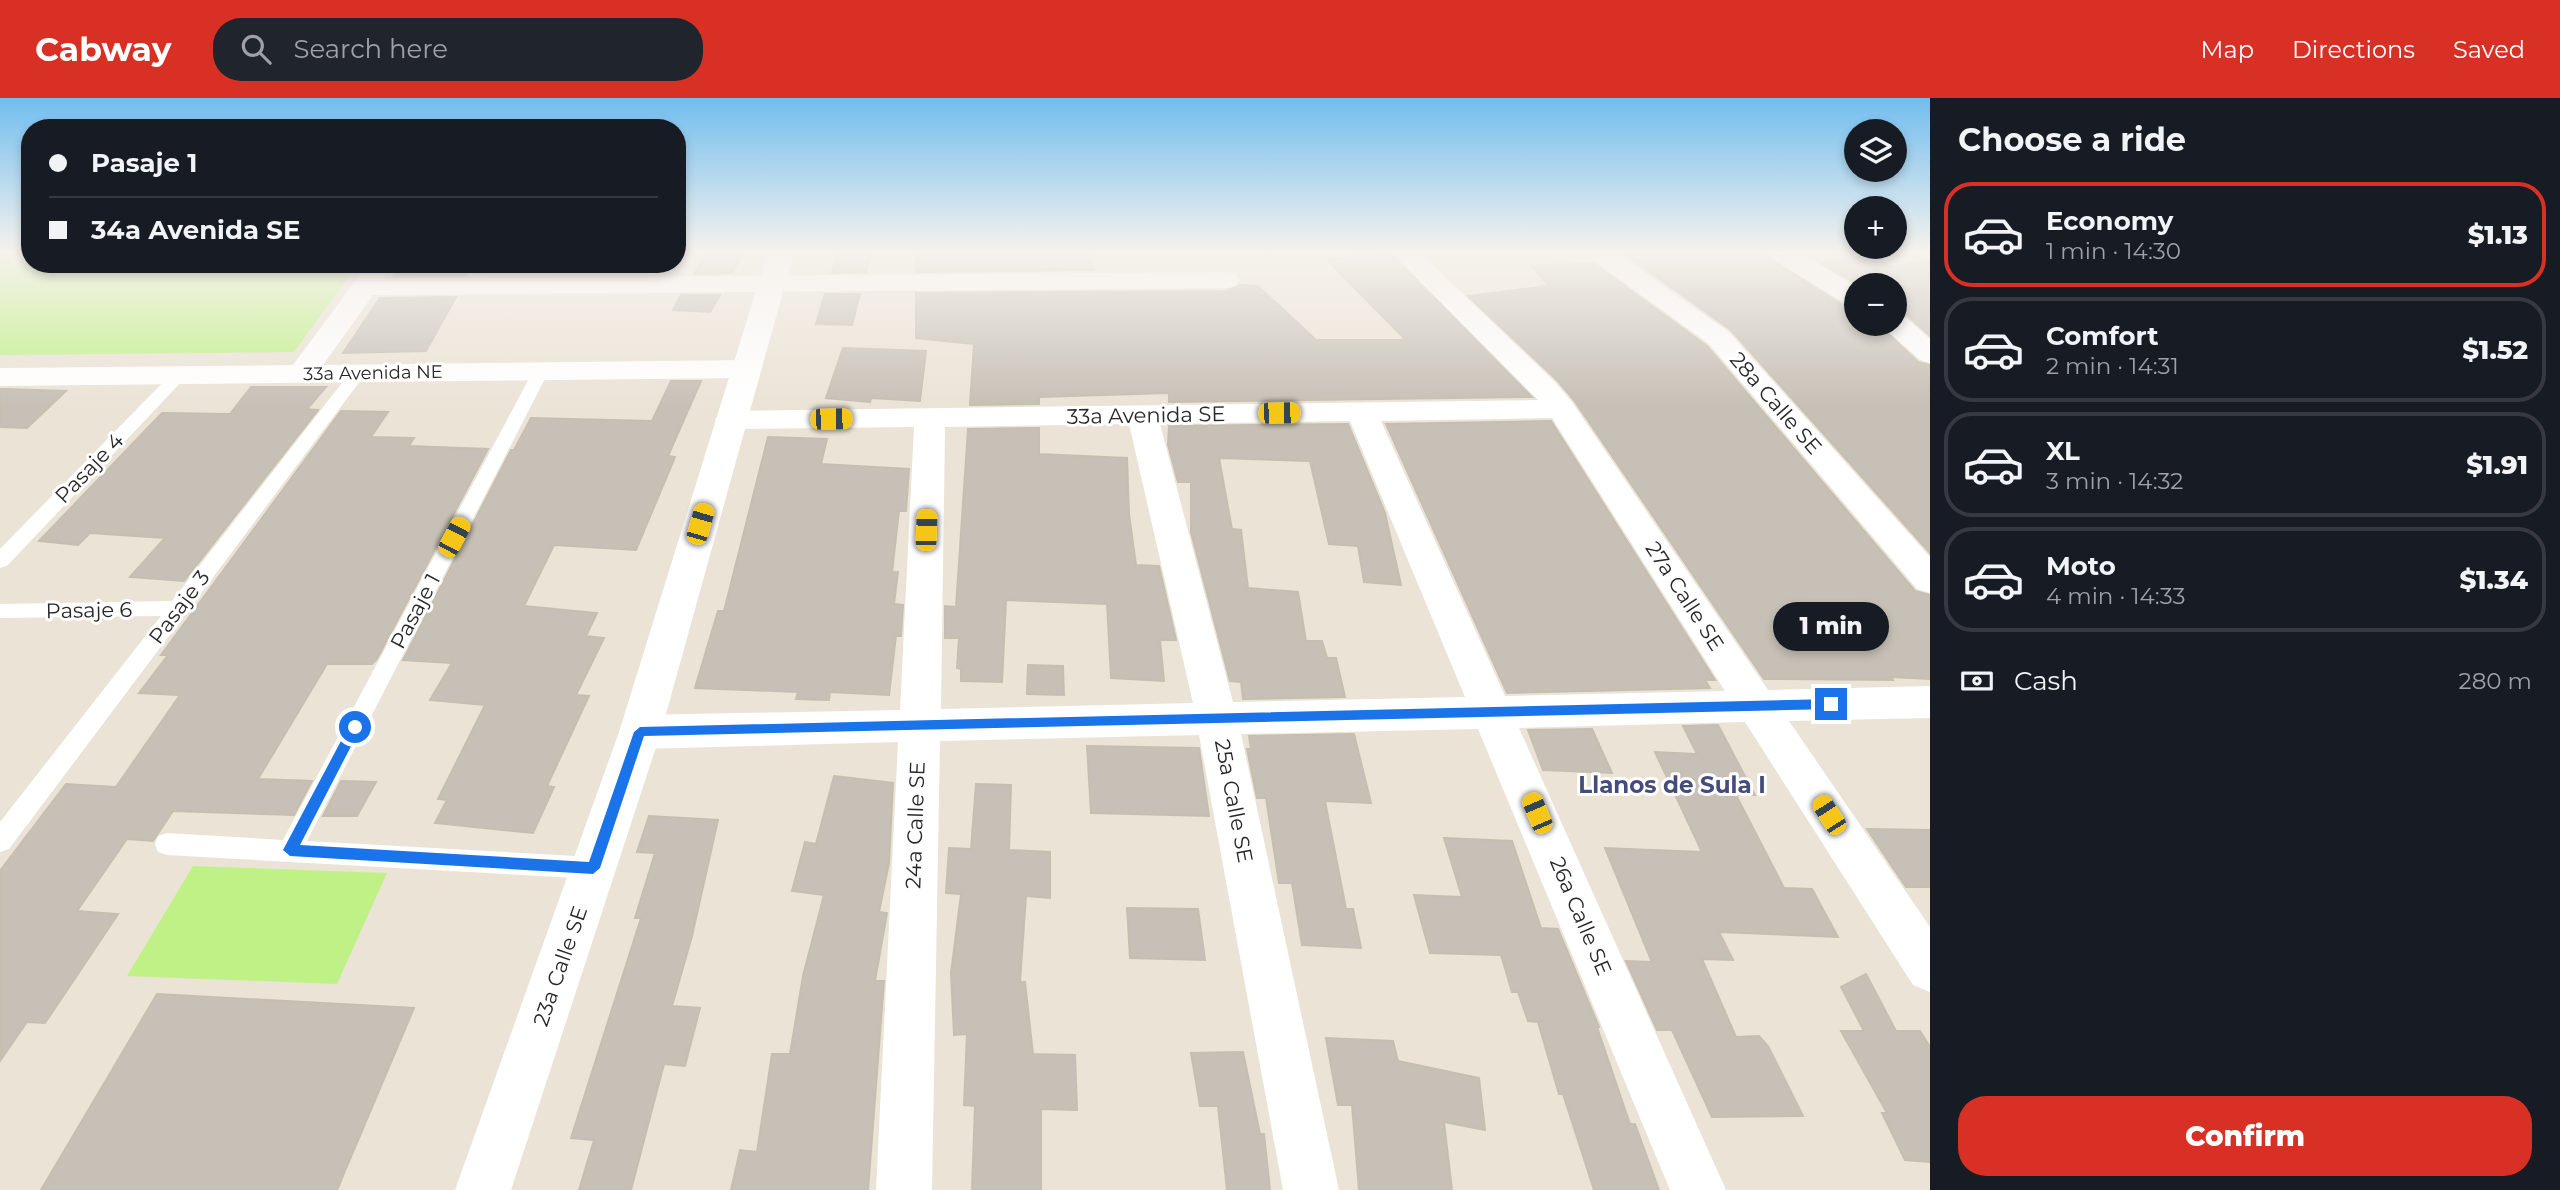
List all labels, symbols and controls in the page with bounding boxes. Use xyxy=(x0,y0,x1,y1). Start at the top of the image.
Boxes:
search box xyxy=(213,18,703,81)
text: Cabway xyxy=(35,29,171,69)
icon: search xyxy=(237,30,275,68)
text: Search here xyxy=(293,33,448,65)
text: Map xyxy=(2201,35,2254,64)
text: Directions xyxy=(2292,35,2415,64)
text: Saved xyxy=(2453,35,2525,64)
map controls xyxy=(1844,119,1907,336)
button: layers xyxy=(1844,119,1907,182)
text: Choose a ride xyxy=(1958,120,2186,159)
text: Pasaje 1 xyxy=(91,147,197,179)
button: + xyxy=(1844,196,1907,259)
icon: car xyxy=(1962,203,2025,266)
text: Economy xyxy=(2046,205,2173,237)
text: 34a Avenida SE xyxy=(91,214,300,246)
text: $1.13 xyxy=(2468,219,2528,251)
text: 1 min · 14:30 xyxy=(2046,237,2181,265)
button: − xyxy=(1844,273,1907,336)
icon: car xyxy=(1962,318,2025,381)
text: Comfort xyxy=(2046,320,2158,352)
text: $1.52 xyxy=(2462,334,2528,366)
street label: 28a Calle SE xyxy=(1725,347,1827,459)
text: 2 min · 14:31 xyxy=(2046,352,2179,380)
street label: 33a Avenida NE xyxy=(303,361,443,385)
street label: 33a Avenida SE xyxy=(1066,401,1226,429)
car xyxy=(1258,402,1301,424)
car xyxy=(810,408,853,430)
street label: Pasaje 4 xyxy=(50,428,128,508)
icon: car xyxy=(1962,433,2025,496)
text: XL xyxy=(2046,435,2080,467)
text: $1.91 xyxy=(2466,449,2528,481)
text: 3 min · 14:32 xyxy=(2046,467,2183,495)
car xyxy=(685,501,716,547)
car xyxy=(915,509,938,551)
car xyxy=(435,514,474,560)
street label: 27a Calle SE xyxy=(1641,537,1729,655)
icon: car xyxy=(1962,548,2025,611)
text: Moto xyxy=(2046,550,2116,582)
text: $1.34 xyxy=(2459,564,2528,596)
street label: Pasaje 3 xyxy=(143,565,215,649)
street label: Pasaje 1 xyxy=(385,569,445,653)
text: 4 min · 14:33 xyxy=(2046,582,2186,610)
street label: Pasaje 6 xyxy=(46,597,133,623)
callout: 1 min xyxy=(1773,602,1889,652)
text: 1 min xyxy=(1799,612,1863,640)
icon: cash xyxy=(1958,662,1996,700)
text: Cash xyxy=(2014,665,2078,697)
text: 280 m xyxy=(2459,667,2532,695)
route end xyxy=(1815,688,1847,720)
route start xyxy=(339,711,371,743)
street label: 25a Calle SE xyxy=(1210,737,1258,865)
street label: 24a Calle SE xyxy=(900,761,930,889)
district label: Llanos de Sula I xyxy=(1578,771,1766,799)
car xyxy=(1520,790,1555,836)
car xyxy=(1809,792,1850,838)
street label: 26a Calle SE xyxy=(1545,853,1617,979)
street label: 23a Calle SE xyxy=(528,903,592,1029)
button: Confirm xyxy=(1958,1096,2532,1176)

